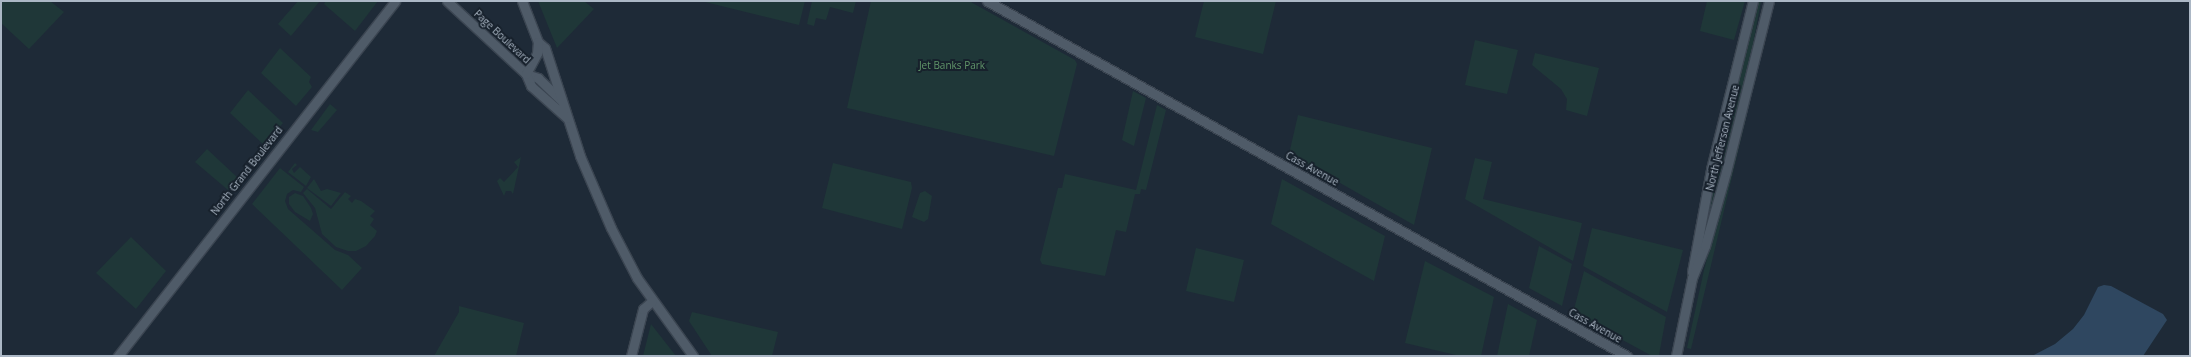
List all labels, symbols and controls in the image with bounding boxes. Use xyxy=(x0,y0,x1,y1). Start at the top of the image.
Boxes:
street label: Page Boulevard xyxy=(471,8,533,66)
park label: Jet Banks Park xyxy=(919,60,985,72)
street label: North Jefferson Avenue xyxy=(1704,84,1742,192)
street label: North Grand Boulevard xyxy=(209,124,285,218)
street label: Cass Avenue xyxy=(1283,149,1341,189)
street label: Cass Avenue xyxy=(1566,306,1624,346)

